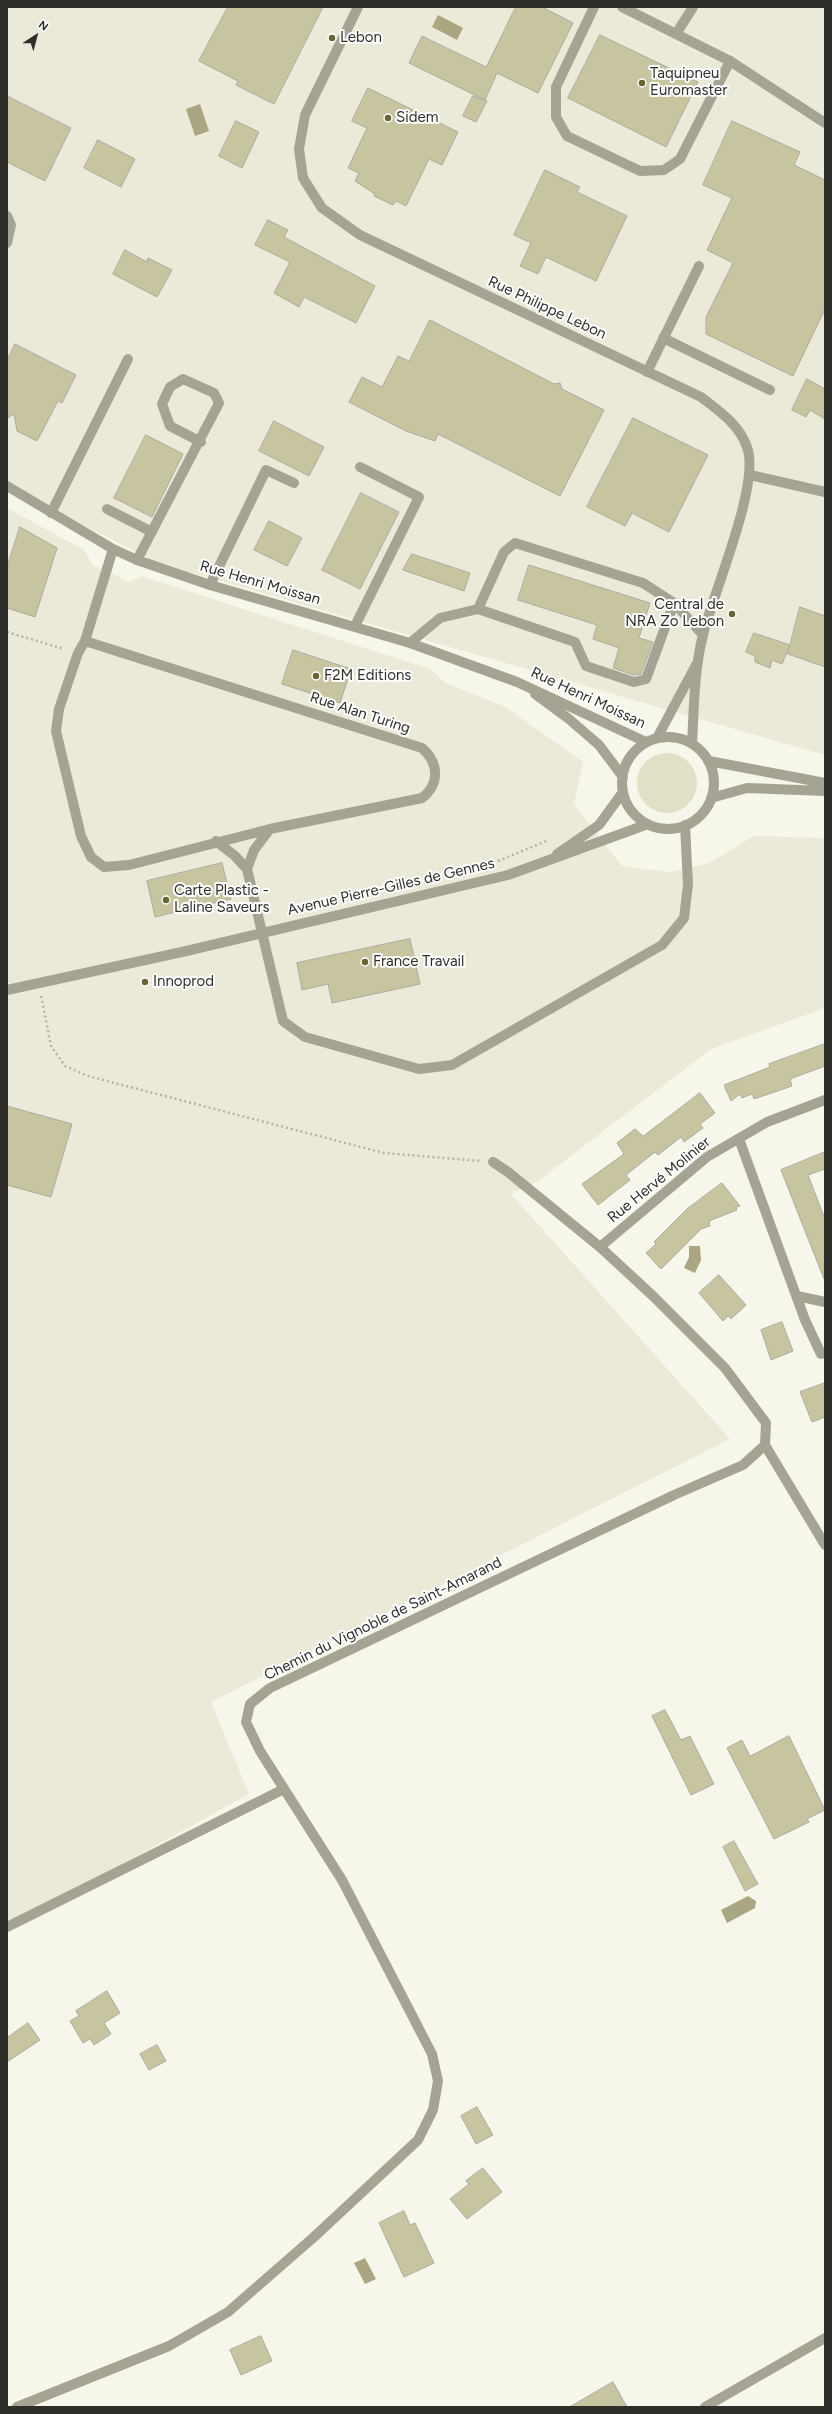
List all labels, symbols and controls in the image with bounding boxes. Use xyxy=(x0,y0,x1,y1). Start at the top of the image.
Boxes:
north arrow xyxy=(16,16,56,56)
text: N xyxy=(36,18,51,34)
place label: Lebon xyxy=(340,29,382,47)
marker: Lebon xyxy=(327,33,337,43)
place label: Taquipneu Euromaster xyxy=(650,65,727,100)
marker: Taquipneu Euromaster xyxy=(637,78,647,88)
place label: Sidem xyxy=(396,109,438,127)
marker: Sidem xyxy=(383,113,393,123)
street label: Rue Philippe Lebon xyxy=(485,273,609,343)
street label: Rue Henri Moissan xyxy=(198,557,322,609)
place label: Central de NRA Zo Lebon xyxy=(625,596,724,631)
marker: Central de NRA Zo Lebon xyxy=(727,609,737,619)
street label: Rue Henri Moissan xyxy=(528,664,648,732)
place label: F2M Editions xyxy=(324,667,411,685)
marker: F2M Editions xyxy=(311,671,321,681)
street label: Rue Alan Turing xyxy=(308,688,412,738)
street label: Avenue Pierre-Gilles de Gennes xyxy=(286,854,496,920)
place label: Carte Plastic - Laline Saveurs xyxy=(174,882,269,917)
marker: Carte Plastic - Laline Saveurs xyxy=(161,895,171,905)
place label: France Travail xyxy=(373,953,464,971)
marker: France Travail xyxy=(360,957,370,967)
place label: Innoprod xyxy=(153,973,214,991)
marker: Innoprod xyxy=(140,977,150,987)
street label: Rue Hervé Molinier xyxy=(604,1133,714,1227)
street label: Chemin du Vignoble de Saint-Amarand xyxy=(261,1553,505,1685)

